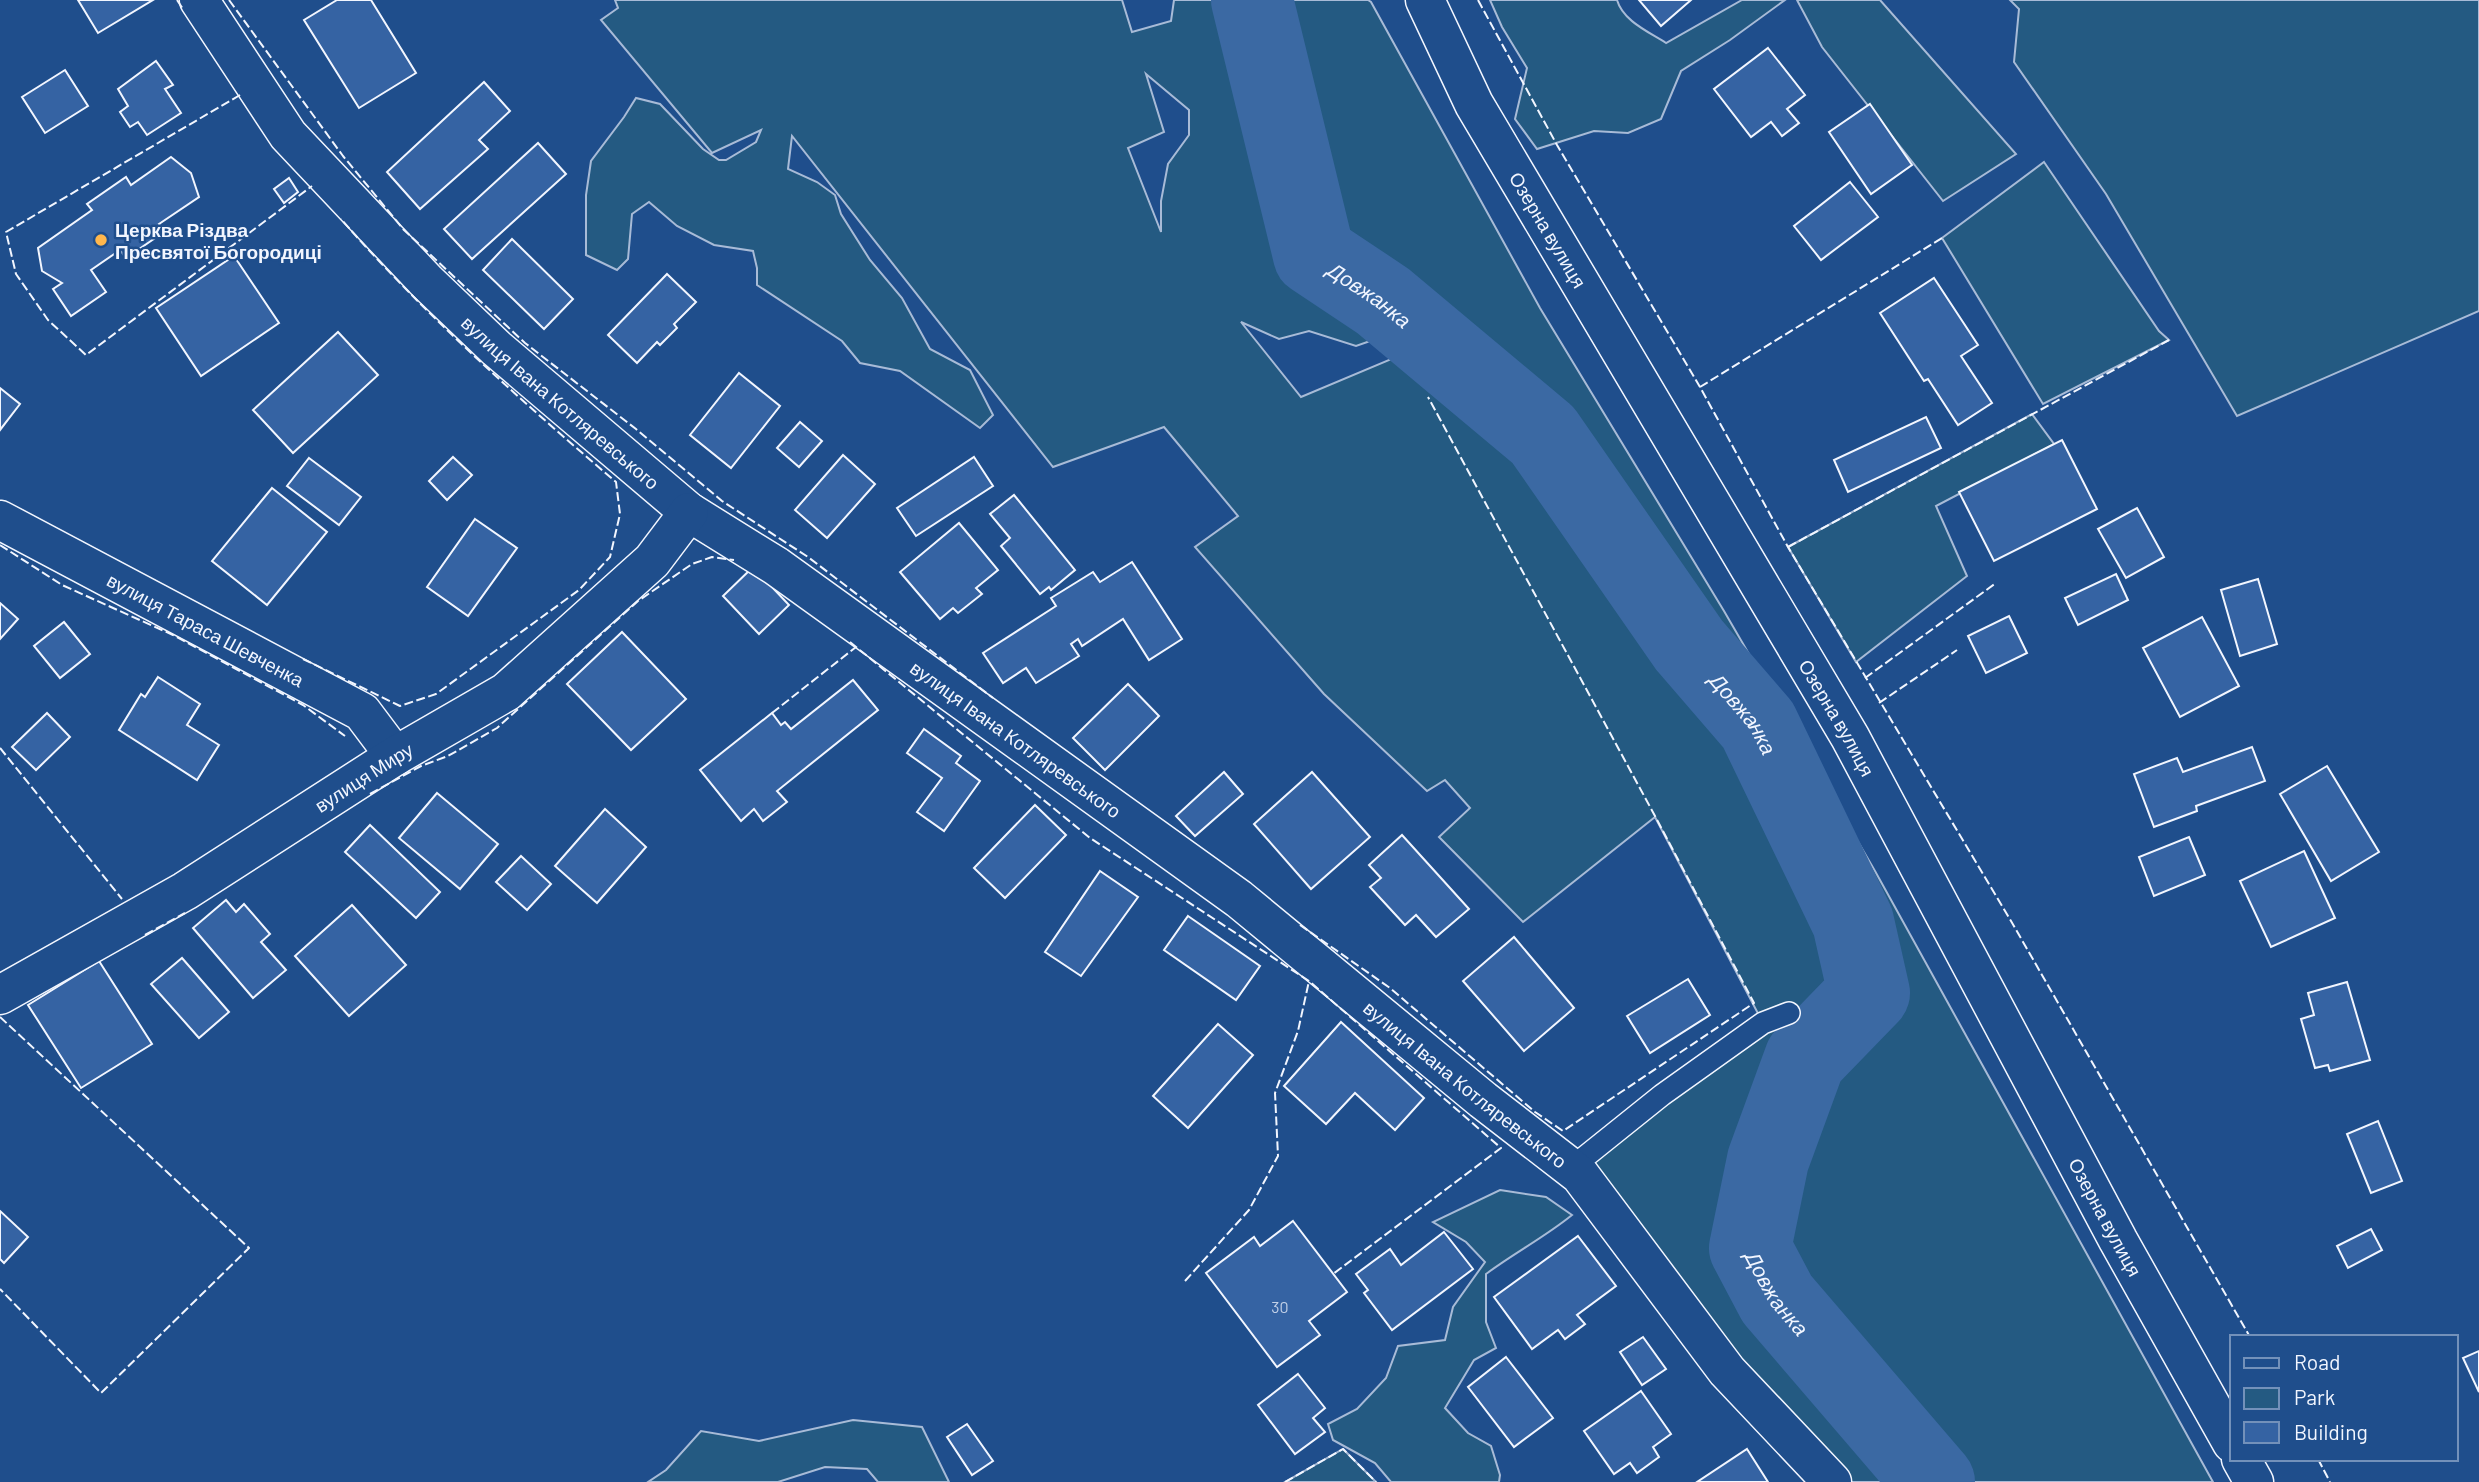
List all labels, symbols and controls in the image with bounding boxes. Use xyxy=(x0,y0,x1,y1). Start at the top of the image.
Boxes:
street label: Озерна вулиця xyxy=(1505,167,1592,292)
place label: Церква Різдва Пресвятої Богородиці xyxy=(115,218,322,263)
marker: Церква Різдва Пресвятої Богородиці xyxy=(93,232,109,248)
water label: Довжанка xyxy=(1322,255,1417,332)
street label: вулиця Івана Котляревського xyxy=(457,310,665,494)
street label: вулиця Тараса Шевченка xyxy=(104,568,309,691)
street label: вулиця Івана Котляревського xyxy=(906,655,1126,822)
street label: Озерна вулиця xyxy=(1795,655,1880,780)
water label: Довжанка xyxy=(1704,666,1783,758)
street label: вулиця Миру xyxy=(310,737,417,816)
street label: вулиця Івана Котляревського xyxy=(1360,995,1572,1172)
street label: Озерна вулиця xyxy=(2065,1154,2147,1280)
water label: Довжанка xyxy=(1740,1244,1815,1340)
house number: 30 xyxy=(1271,1297,1289,1316)
legend xyxy=(2230,1335,2458,1461)
text: Road xyxy=(2294,1349,2340,1374)
text: Park xyxy=(2294,1384,2335,1409)
text: Building xyxy=(2294,1419,2368,1444)

